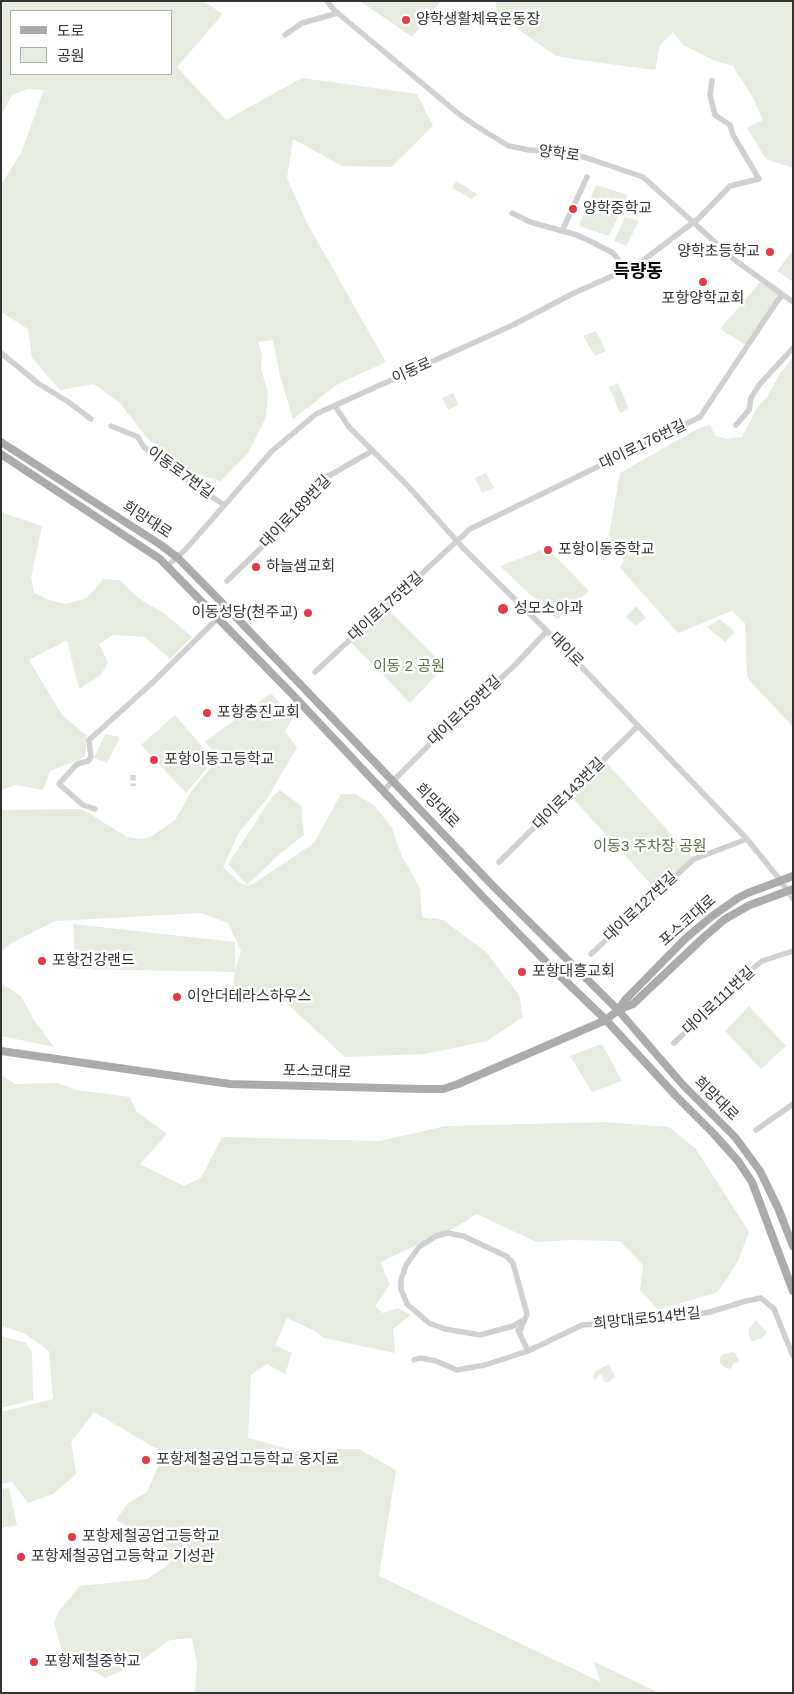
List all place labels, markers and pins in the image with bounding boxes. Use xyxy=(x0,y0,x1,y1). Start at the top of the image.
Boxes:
place label: 양학생활체육운동장 xyxy=(416,11,540,29)
marker: 양학생활체육운동장 xyxy=(400,14,412,26)
place label: 양학중학교 xyxy=(583,200,652,218)
marker: 양학중학교 xyxy=(567,203,579,215)
place label: 양학초등학교 xyxy=(677,243,760,261)
marker: 양학초등학교 xyxy=(764,246,776,258)
marker: 포항양학교회 xyxy=(697,276,709,288)
place label: 포항양학교회 xyxy=(662,290,744,308)
place label: 포항이동중학교 xyxy=(558,541,655,559)
marker: 포항이동중학교 xyxy=(542,544,554,556)
place label: 하늘샘교회 xyxy=(266,558,335,576)
marker: 하늘샘교회 xyxy=(250,561,262,573)
place label: 성모소아과 xyxy=(514,600,583,618)
marker: 성모소아과 xyxy=(496,602,510,616)
place label: 이동성당(천주교) xyxy=(191,604,298,622)
marker: 이동성당(천주교) xyxy=(302,607,314,619)
place label: 포항충진교회 xyxy=(217,704,300,722)
marker: 포항충진교회 xyxy=(201,707,213,719)
place label: 포항이동고등학교 xyxy=(164,751,274,769)
marker: 포항이동고등학교 xyxy=(148,754,160,766)
place label: 포항건강랜드 xyxy=(52,952,135,970)
marker: 포항건강랜드 xyxy=(36,955,48,967)
place label: 포항대흥교회 xyxy=(532,963,615,981)
marker: 포항대흥교회 xyxy=(516,966,528,978)
place label: 이안더테라스하우스 xyxy=(187,988,311,1006)
marker: 이안더테라스하우스 xyxy=(171,991,183,1003)
place label: 포항제철공업고등학교 웅지료 xyxy=(156,1451,340,1469)
marker: 포항제철공업고등학교 웅지료 xyxy=(140,1454,152,1466)
place label: 포항제철공업고등학교 xyxy=(82,1528,220,1546)
marker: 포항제철공업고등학교 xyxy=(66,1531,78,1543)
place label: 포항제철공업고등학교 기성관 xyxy=(31,1548,215,1566)
marker: 포항제철공업고등학교 기성관 xyxy=(15,1551,27,1563)
place label: 포항제철중학교 xyxy=(44,1653,141,1671)
marker: 포항제철중학교 xyxy=(28,1656,40,1668)

